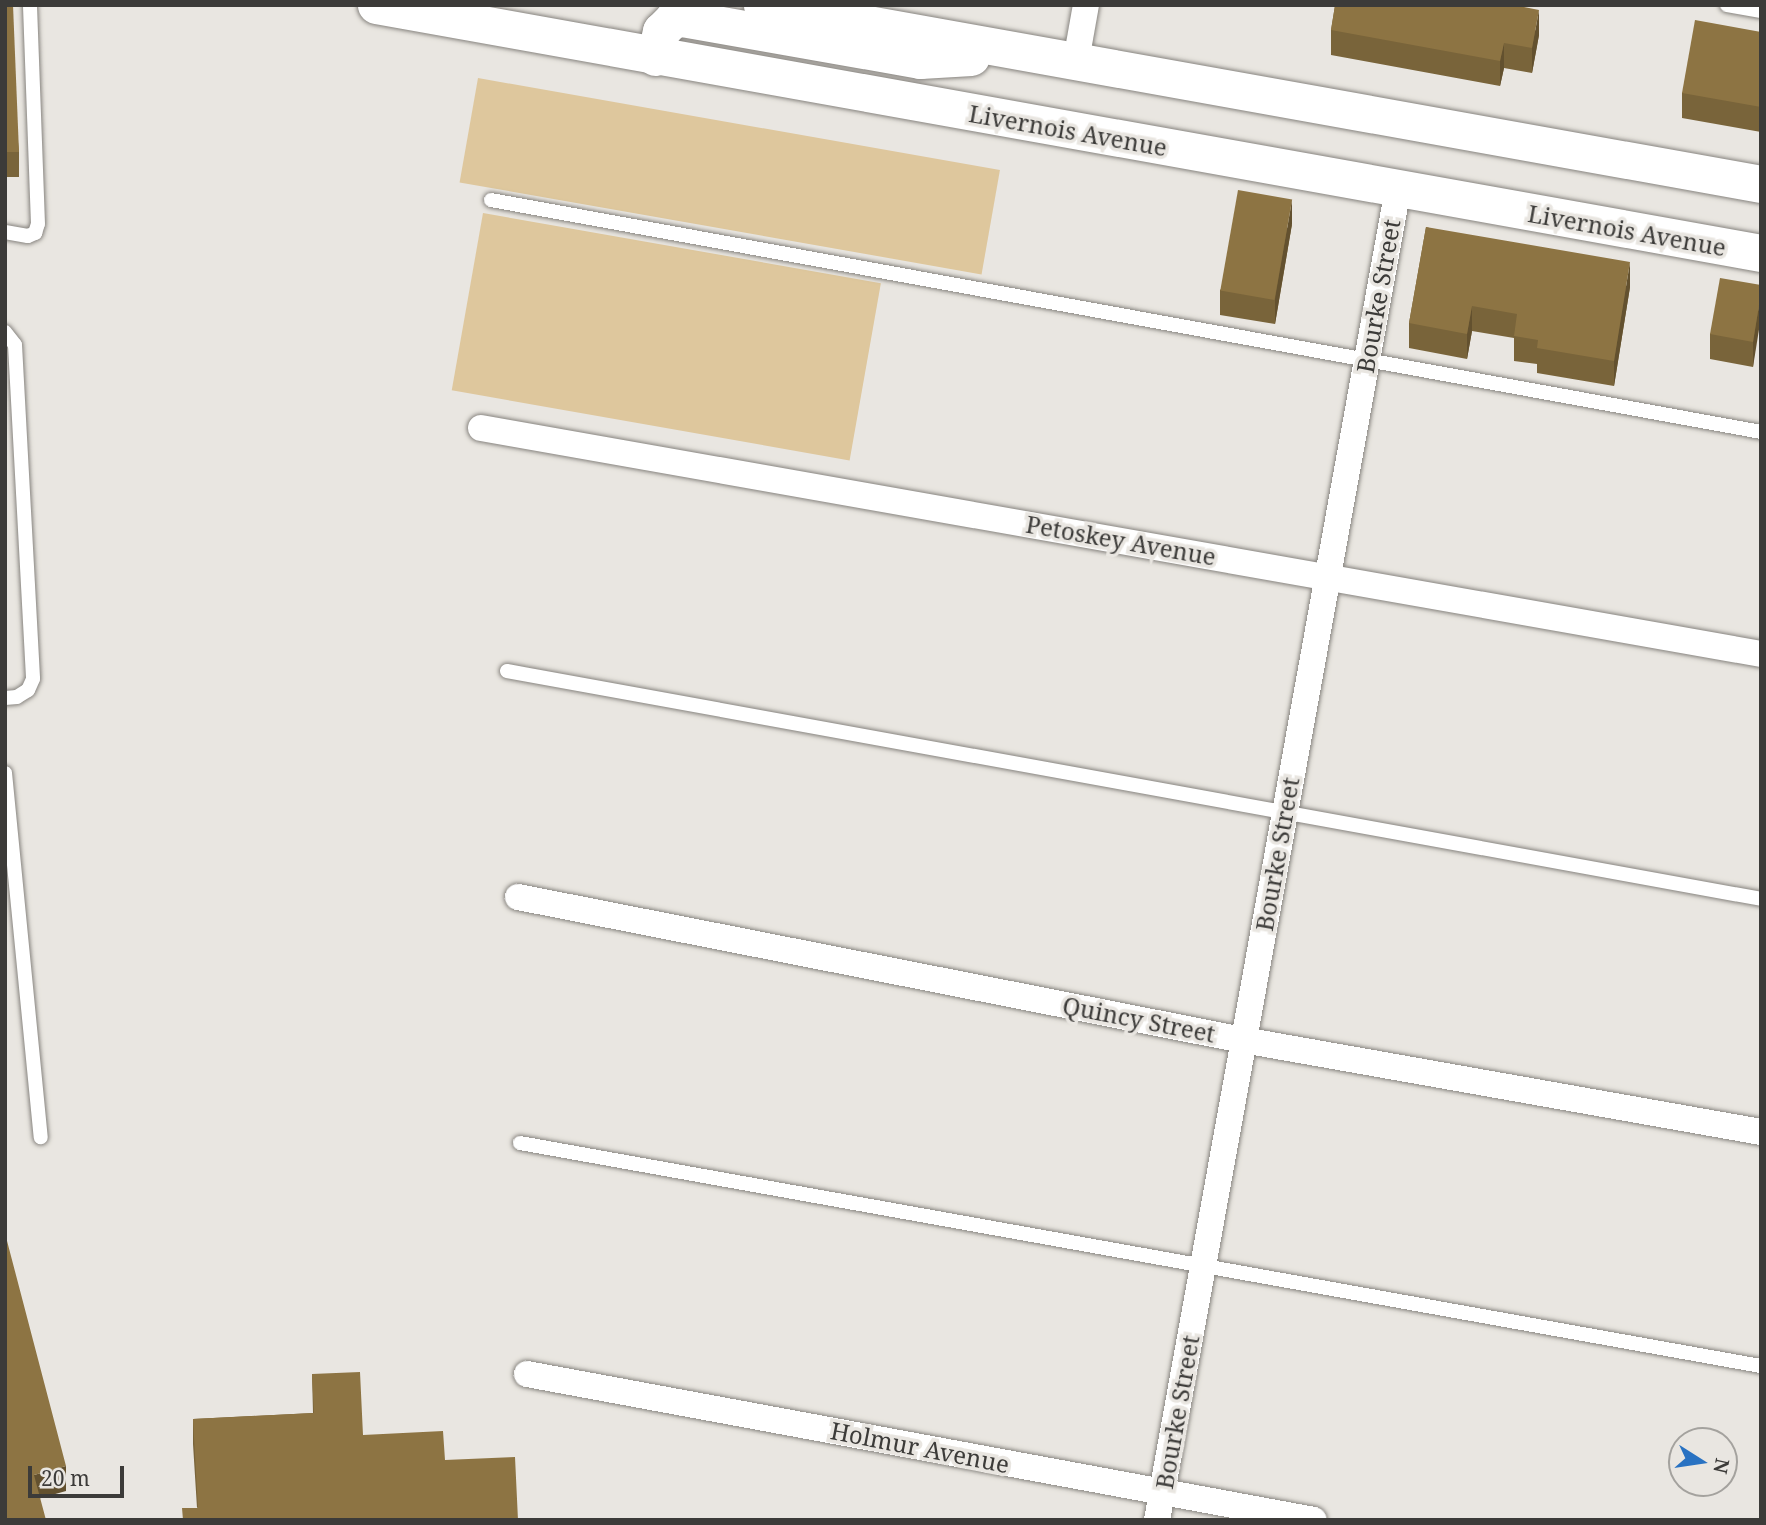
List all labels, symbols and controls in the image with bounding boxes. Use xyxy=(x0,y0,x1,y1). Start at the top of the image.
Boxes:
street label: Livernois Avenue xyxy=(967,98,1169,162)
street label: Livernois Avenue xyxy=(1526,198,1728,262)
street label: Bourke Street xyxy=(1350,217,1406,375)
street label: Petoskey Avenue xyxy=(1024,509,1218,571)
street label: Bourke Street xyxy=(1249,775,1305,933)
street label: Quincy Street xyxy=(1060,990,1218,1048)
street label: Bourke Street xyxy=(1149,1333,1205,1491)
street label: Holmur Avenue xyxy=(828,1416,1012,1478)
north arrow xyxy=(1668,1427,1738,1497)
scale bar xyxy=(32,1452,128,1496)
text: N xyxy=(1707,1456,1736,1476)
text: 20 m xyxy=(41,1464,90,1492)

